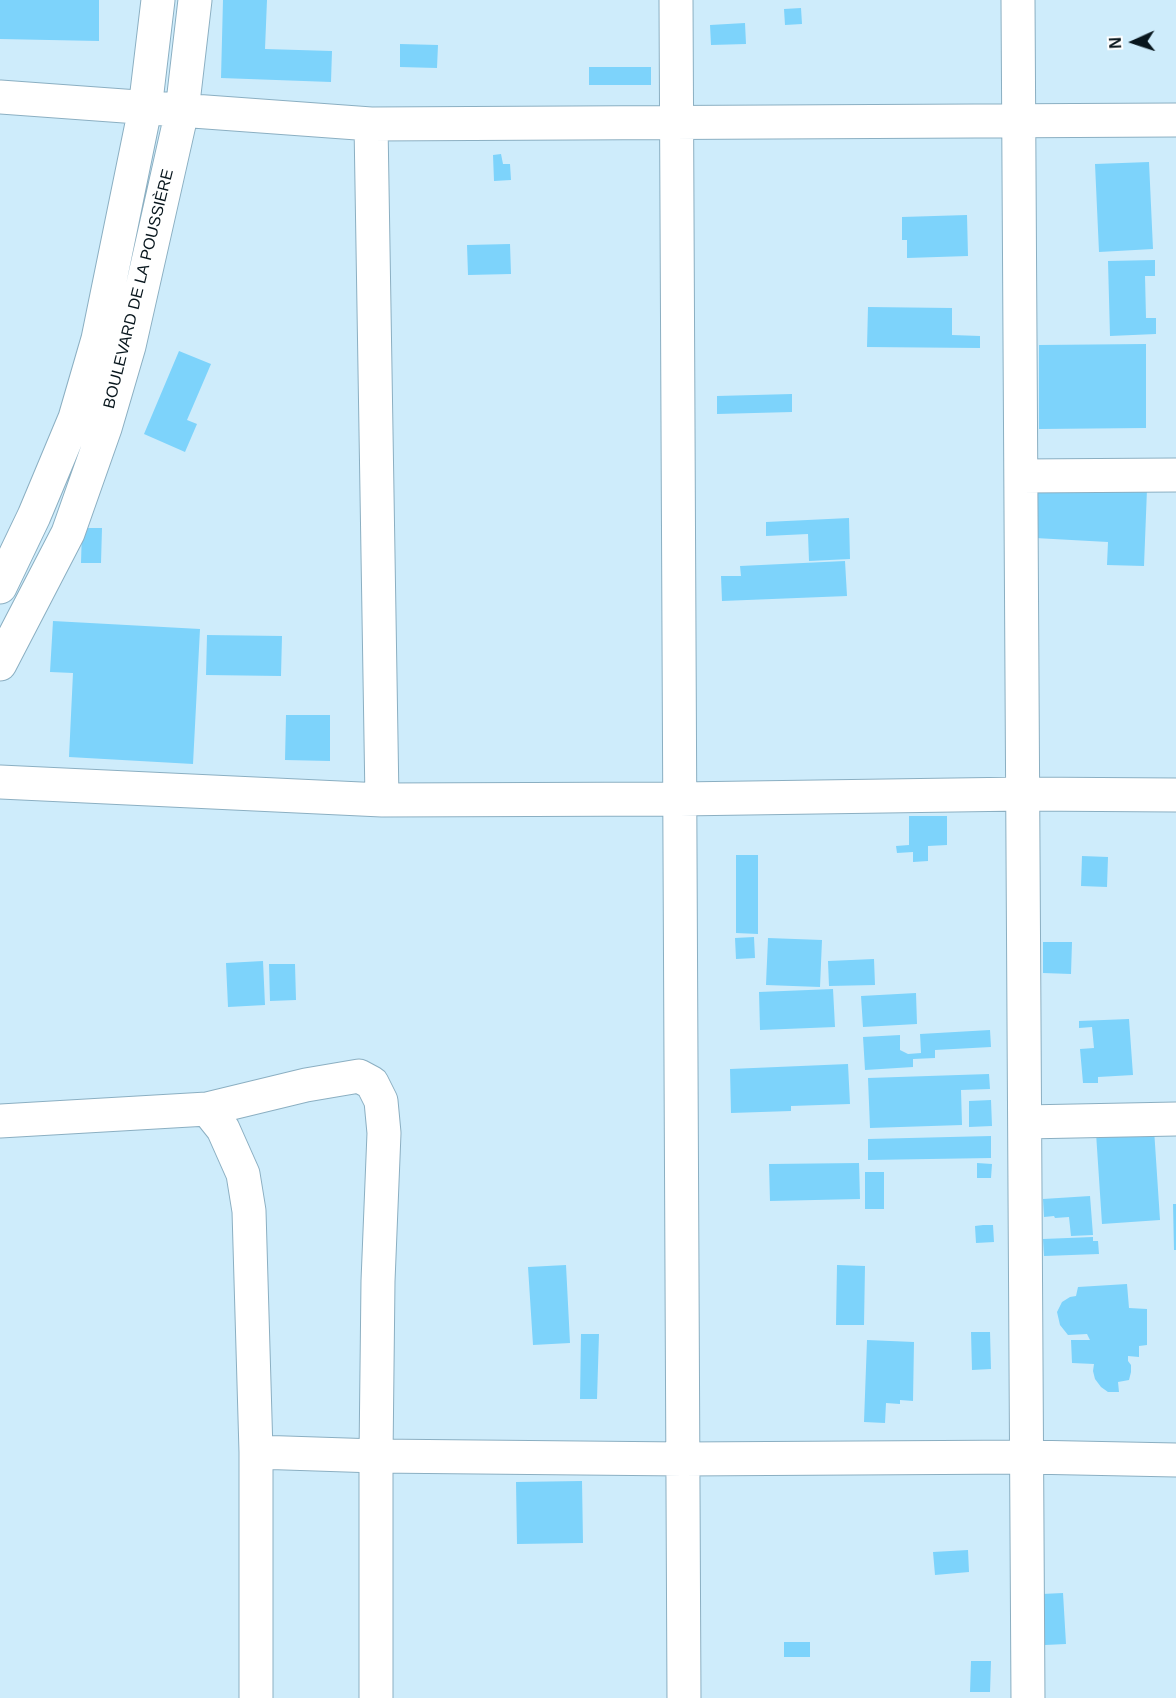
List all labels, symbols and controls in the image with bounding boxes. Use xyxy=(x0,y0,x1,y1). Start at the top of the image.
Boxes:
north arrow xyxy=(1104,12,1164,72)
text: N xyxy=(1107,37,1124,49)
street label: BOULEVARD DE LA POUSSIÈRE xyxy=(100,167,178,411)

